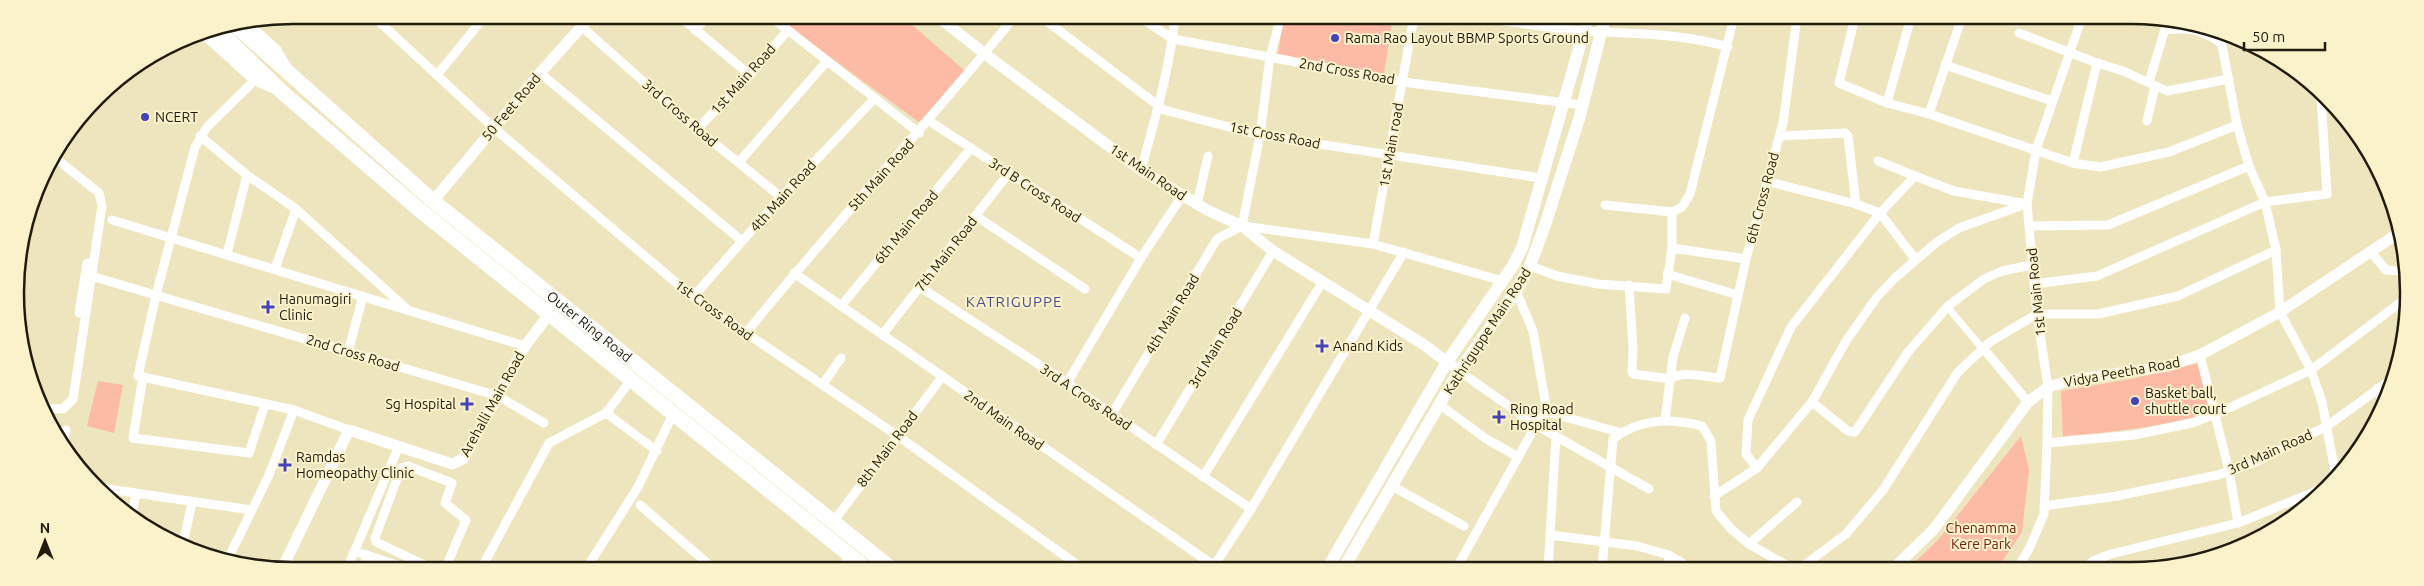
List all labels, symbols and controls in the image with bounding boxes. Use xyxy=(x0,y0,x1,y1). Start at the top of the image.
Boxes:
scale bar xyxy=(2244,20,2325,52)
text: 50 m xyxy=(2252,28,2285,45)
place label: Rama Rao Layout BBMP Sports Ground xyxy=(1345,30,1589,46)
marker: Rama Rao Layout BBMP Sports Ground xyxy=(1329,32,1341,44)
street label: 1st Main Road xyxy=(707,41,779,117)
street label: 2nd Cross Road xyxy=(1298,55,1396,87)
street label: 50 Feet Road xyxy=(478,70,544,144)
street label: 3rd Cross Road xyxy=(639,76,721,150)
street label: 1st Main road xyxy=(1376,102,1406,188)
place label: NCERT xyxy=(155,109,198,125)
marker: NCERT xyxy=(139,111,151,123)
street label: 1st Cross Road xyxy=(1228,118,1322,152)
street label: 5th Main Road xyxy=(845,136,917,214)
street label: 1st Main Road xyxy=(1107,141,1189,203)
street label: 6th Cross Road xyxy=(1742,150,1782,246)
street label: 3rd B Cross Road xyxy=(986,154,1084,226)
street label: 4th Main Road xyxy=(747,157,819,235)
street label: 6th Main Road xyxy=(871,187,941,267)
street label: 7th Main Road xyxy=(912,213,980,295)
street label: 1st Main Road xyxy=(2023,247,2049,337)
street label: Kathriguppe Main Road xyxy=(1440,265,1534,397)
street label: 4th Main Road xyxy=(1142,271,1202,357)
street label: 1st Cross Road xyxy=(672,276,756,344)
street label: Outer Ring Road xyxy=(544,288,635,365)
place label: Hanumagiri Clinic xyxy=(279,291,351,323)
district label: KATRIGUPPE xyxy=(966,293,1062,310)
marker: Hanumagiri Clinic xyxy=(261,300,275,314)
street label: 3rd Main Road xyxy=(1185,305,1245,391)
street label: 2nd Cross Road xyxy=(304,331,402,375)
place label: Anand Kids xyxy=(1333,338,1403,354)
marker: Anand Kids xyxy=(1315,339,1329,353)
street label: Arehalli Main Road xyxy=(457,349,527,459)
street label: Vidya Peetha Road xyxy=(2063,354,2181,390)
street label: 3rd A Cross Road xyxy=(1037,361,1135,433)
place label: Basket ball, shuttle court xyxy=(2145,385,2227,417)
street label: 2nd Main Road xyxy=(961,387,1047,453)
marker: Basket ball, shuttle court xyxy=(2129,395,2141,407)
place label: Sg Hospital xyxy=(385,396,456,412)
marker: Sg Hospital xyxy=(460,397,474,411)
place label: Ring Road Hospital xyxy=(1510,401,1574,433)
street label: 8th Main Road xyxy=(853,408,921,490)
marker: Ring Road Hospital xyxy=(1492,410,1506,424)
street label: 3rd Main Road xyxy=(2225,426,2315,478)
place label: Ramdas Homeopathy Clinic xyxy=(296,449,415,481)
marker: Ramdas Homeopathy Clinic xyxy=(278,458,292,472)
north arrow xyxy=(20,516,70,566)
text: N xyxy=(40,520,50,536)
park label: Chenamma Kere Park xyxy=(1946,520,2016,552)

